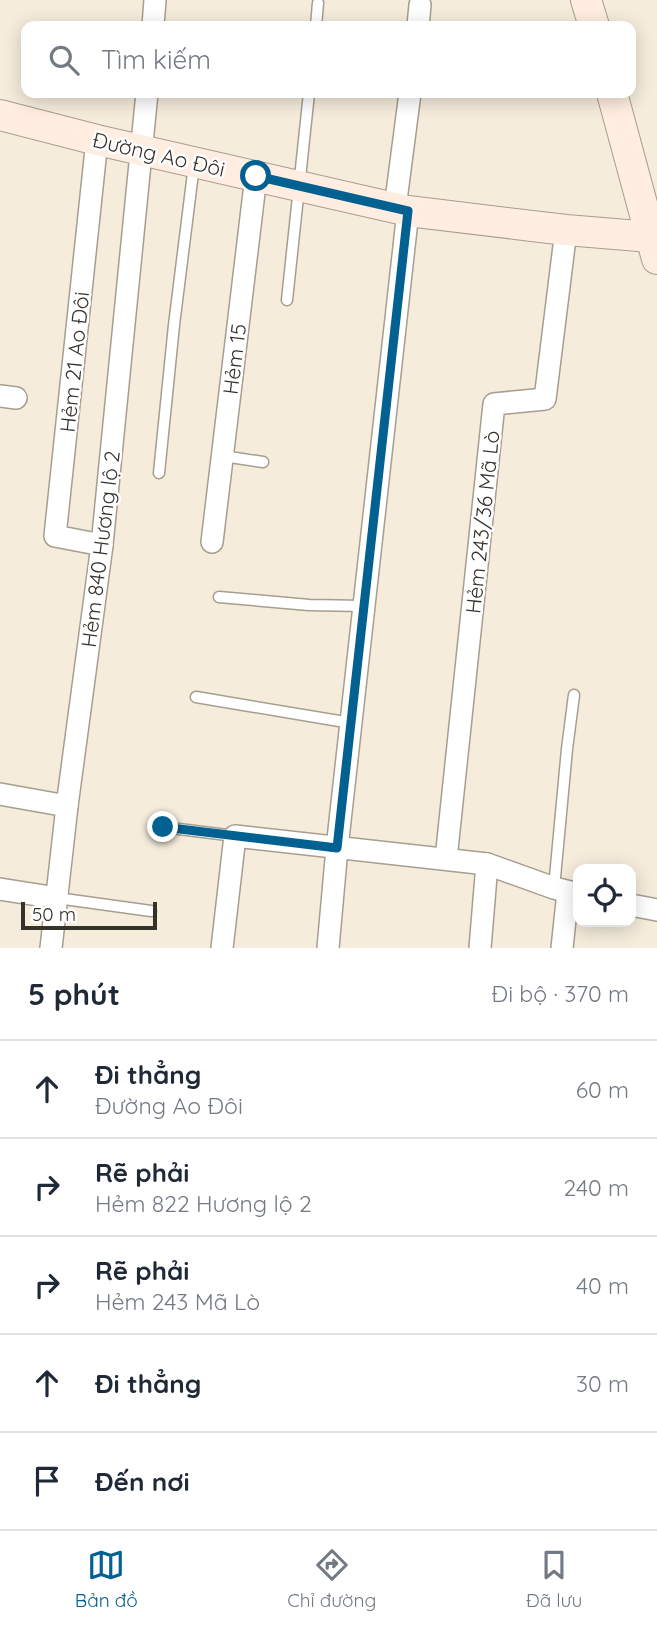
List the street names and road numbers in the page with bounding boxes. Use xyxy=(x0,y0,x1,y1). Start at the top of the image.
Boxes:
street label: Đường Ao Đôi xyxy=(90,126,228,182)
street label: Hẻm 21 Ao Đôi xyxy=(54,290,94,434)
street label: Hẻm 15 xyxy=(217,322,251,396)
street label: Hẻm 243/36 Mã Lò xyxy=(459,429,505,615)
street label: Hẻm 840 Hương lộ 2 xyxy=(75,449,125,649)

